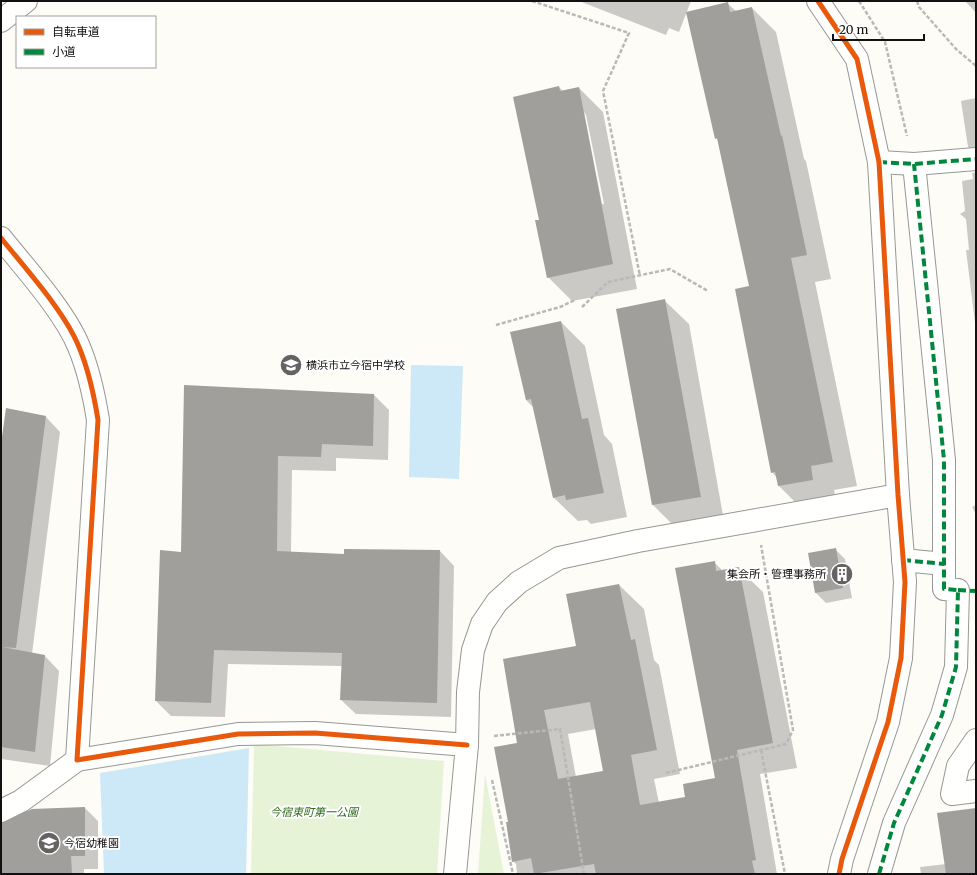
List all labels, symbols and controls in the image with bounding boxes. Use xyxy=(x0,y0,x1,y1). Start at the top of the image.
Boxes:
legend xyxy=(16,16,156,68)
scale bar xyxy=(833,16,924,42)
text: 20 m xyxy=(839,22,868,37)
text: 自転車道 xyxy=(52,24,100,39)
text: 小道 xyxy=(52,44,76,59)
school or university icon: 横浜市立今宿中学校 xyxy=(278,352,304,378)
place label: 横浜市立今宿中学校 xyxy=(306,358,405,372)
building icon: 集会所・管理事務所 xyxy=(829,561,855,587)
place label: 集会所・管理事務所 xyxy=(727,567,827,581)
park label: 今宿東町第一公園 xyxy=(270,805,360,819)
school or university icon: 今宿幼稚園 xyxy=(36,830,62,856)
place label: 今宿幼稚園 xyxy=(64,836,119,850)

